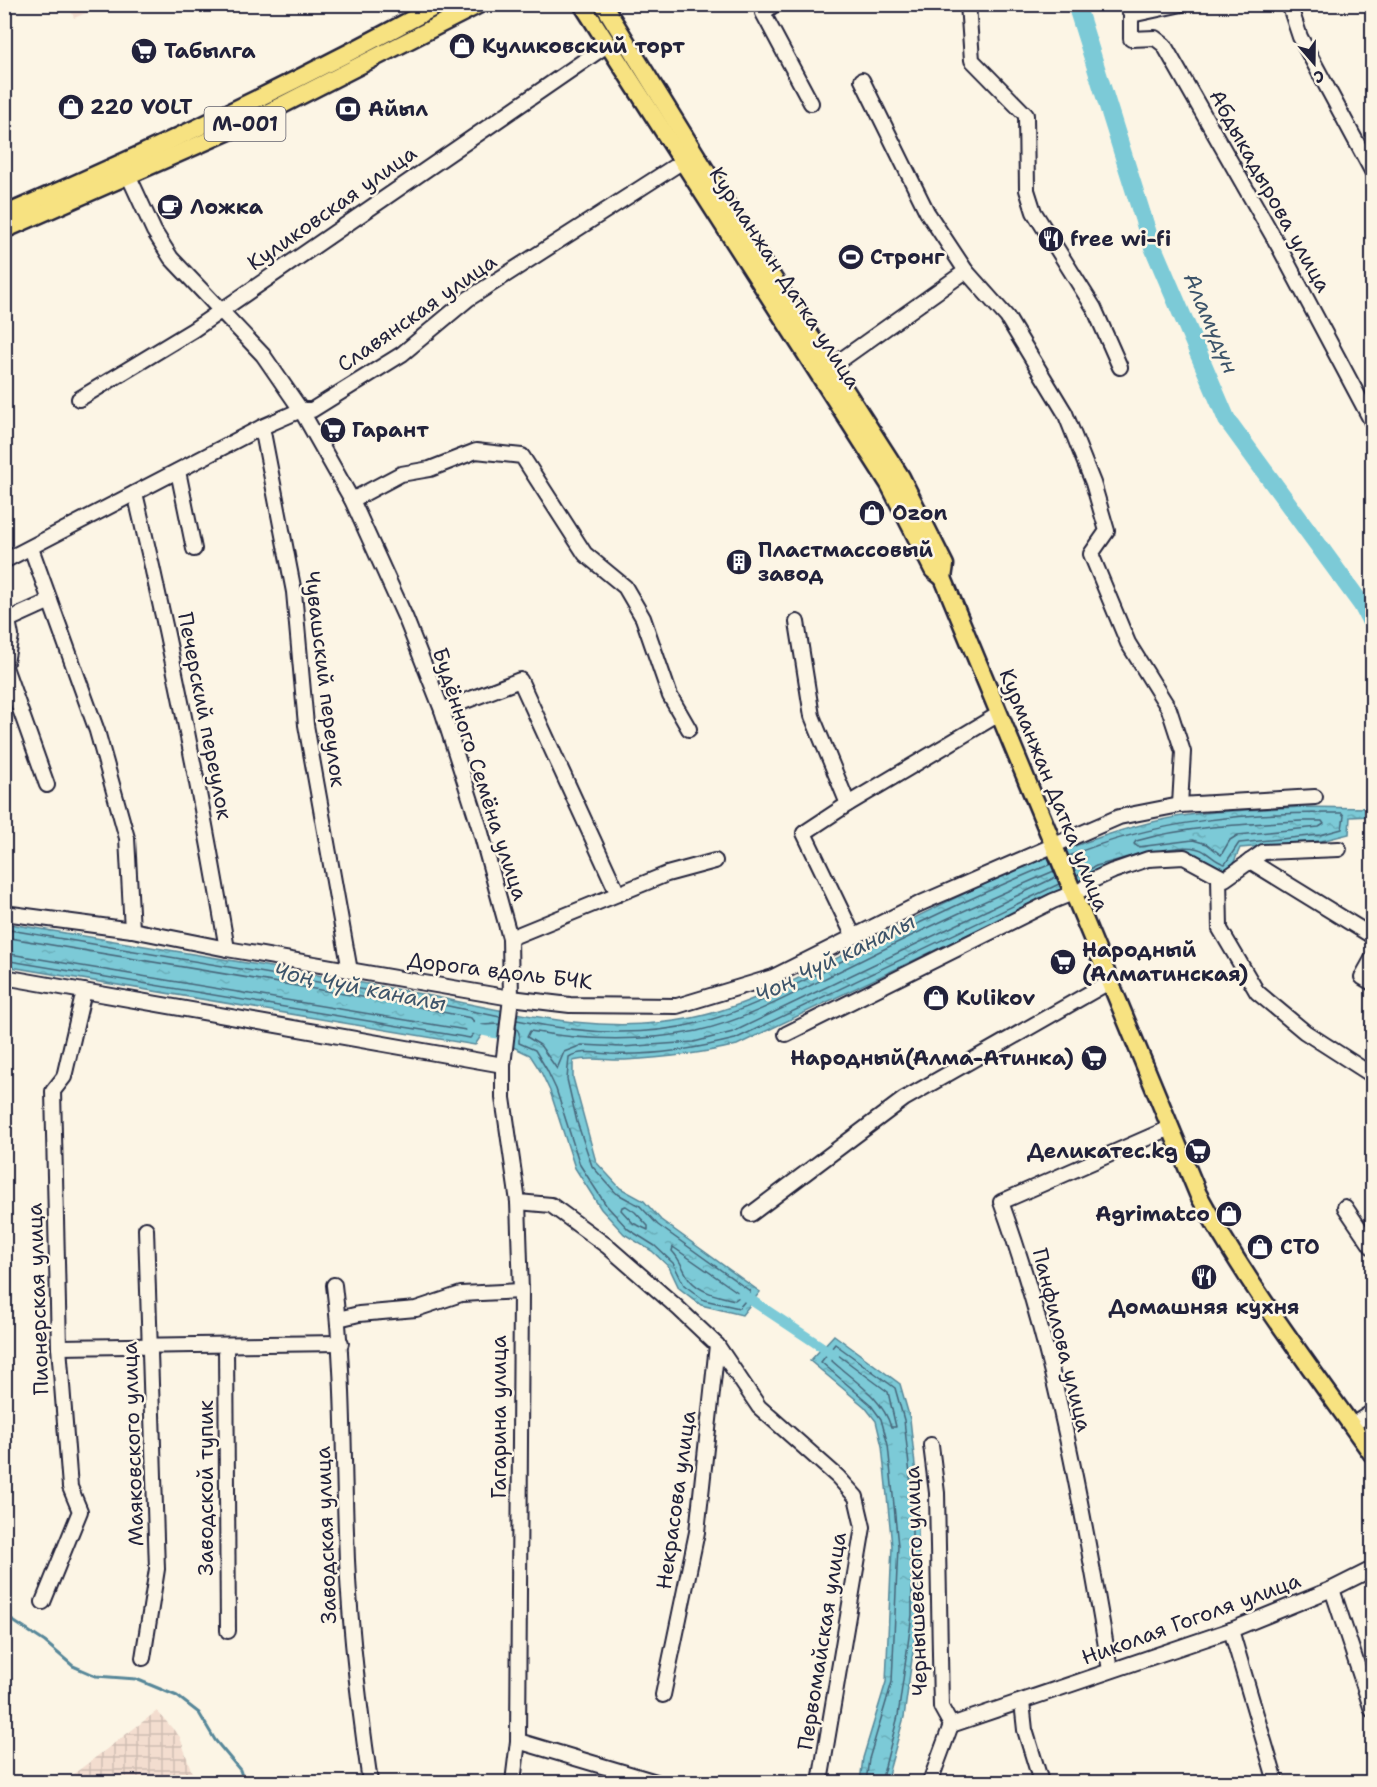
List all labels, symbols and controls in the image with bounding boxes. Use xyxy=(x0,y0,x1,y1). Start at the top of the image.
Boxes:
shop icon: Куликовский торт xyxy=(447,31,477,61)
place label: Куликовский торт xyxy=(482,32,685,60)
north arrow xyxy=(1284,33,1344,93)
supermarket icon: Табылга xyxy=(129,36,159,66)
place label: Табылга xyxy=(164,37,256,65)
text: С xyxy=(1311,65,1327,88)
street label: Абдыкадырова улица xyxy=(1203,85,1337,297)
shop icon: 220 VOLT xyxy=(56,92,86,122)
place label: 220 VOLT xyxy=(90,93,193,121)
bank icon: Айыл xyxy=(333,94,363,124)
place label: Айыл xyxy=(368,95,428,123)
road number: М-001 xyxy=(204,107,286,141)
street label: Куликовская улица xyxy=(242,139,422,277)
street label: Курманжан Датка улица xyxy=(703,162,867,394)
cafe icon: Ложка xyxy=(155,192,185,222)
place label: Ложка xyxy=(190,193,264,221)
restaurant icon: free wi-fi xyxy=(1036,224,1066,254)
place label: free wi-fi xyxy=(1070,225,1171,253)
sports icon: Стронг xyxy=(836,242,866,272)
place label: Стронг xyxy=(870,243,945,271)
street label: Славянская улица xyxy=(332,247,502,379)
water label: Аламүдүн xyxy=(1177,268,1245,378)
supermarket icon: Гарант xyxy=(318,415,348,445)
place label: Гарант xyxy=(352,416,429,444)
shop icon: Ozon xyxy=(857,498,887,528)
place label: Ozon xyxy=(892,499,947,527)
place label: Пластмассовый завод xyxy=(758,536,934,588)
building icon: Пластмассовый завод xyxy=(724,547,754,577)
street label: Чувашский переулок xyxy=(298,569,352,789)
street label: Печерский переулок xyxy=(171,610,239,822)
street label: Будённого Семёна улица xyxy=(426,644,534,904)
street label: Курманжан Датка улица xyxy=(992,665,1116,915)
water label: Чоң Чүй каналы xyxy=(750,907,920,1009)
place label: Народный (Алматинская) xyxy=(1082,936,1248,988)
street label: Дорога вдоль БЧК xyxy=(406,946,595,996)
supermarket icon: Народный (Алматинская) xyxy=(1048,947,1078,977)
water label: Чоң Чүй каналы xyxy=(271,956,449,1018)
shop icon: Kulikov xyxy=(921,983,951,1013)
place label: Kulikov xyxy=(956,984,1036,1012)
supermarket icon: Народный(Алма-Атинка) xyxy=(1079,1043,1109,1073)
place label: Народный(Алма-Атинка) xyxy=(790,1044,1074,1072)
supermarket icon: Деликатес.kg xyxy=(1183,1136,1213,1166)
place label: Деликатес.kg xyxy=(1027,1137,1178,1165)
shop icon: Agrimatco xyxy=(1214,1199,1244,1229)
place label: Agrimatco xyxy=(1095,1200,1210,1228)
street label: Пионерская улица xyxy=(21,1203,55,1395)
shop icon: СТО xyxy=(1245,1232,1275,1262)
place label: СТО xyxy=(1280,1233,1320,1261)
street label: Панфилова улица xyxy=(1026,1245,1098,1435)
restaurant icon: Домашняя кухня xyxy=(1189,1262,1219,1292)
place label: Домашняя кухня xyxy=(1109,1293,1299,1321)
street label: Гагарина улица xyxy=(485,1335,513,1499)
street label: Маяковского улица xyxy=(115,1341,151,1547)
street label: Заводской тупик xyxy=(192,1400,220,1576)
street label: Некрасова улица xyxy=(650,1409,702,1591)
street label: Заводская улица xyxy=(309,1446,343,1624)
street label: Чернышевского улица xyxy=(898,1465,934,1697)
street label: Первомайская улица xyxy=(791,1530,853,1752)
street label: Николая Гоголя улица xyxy=(1078,1566,1304,1672)

